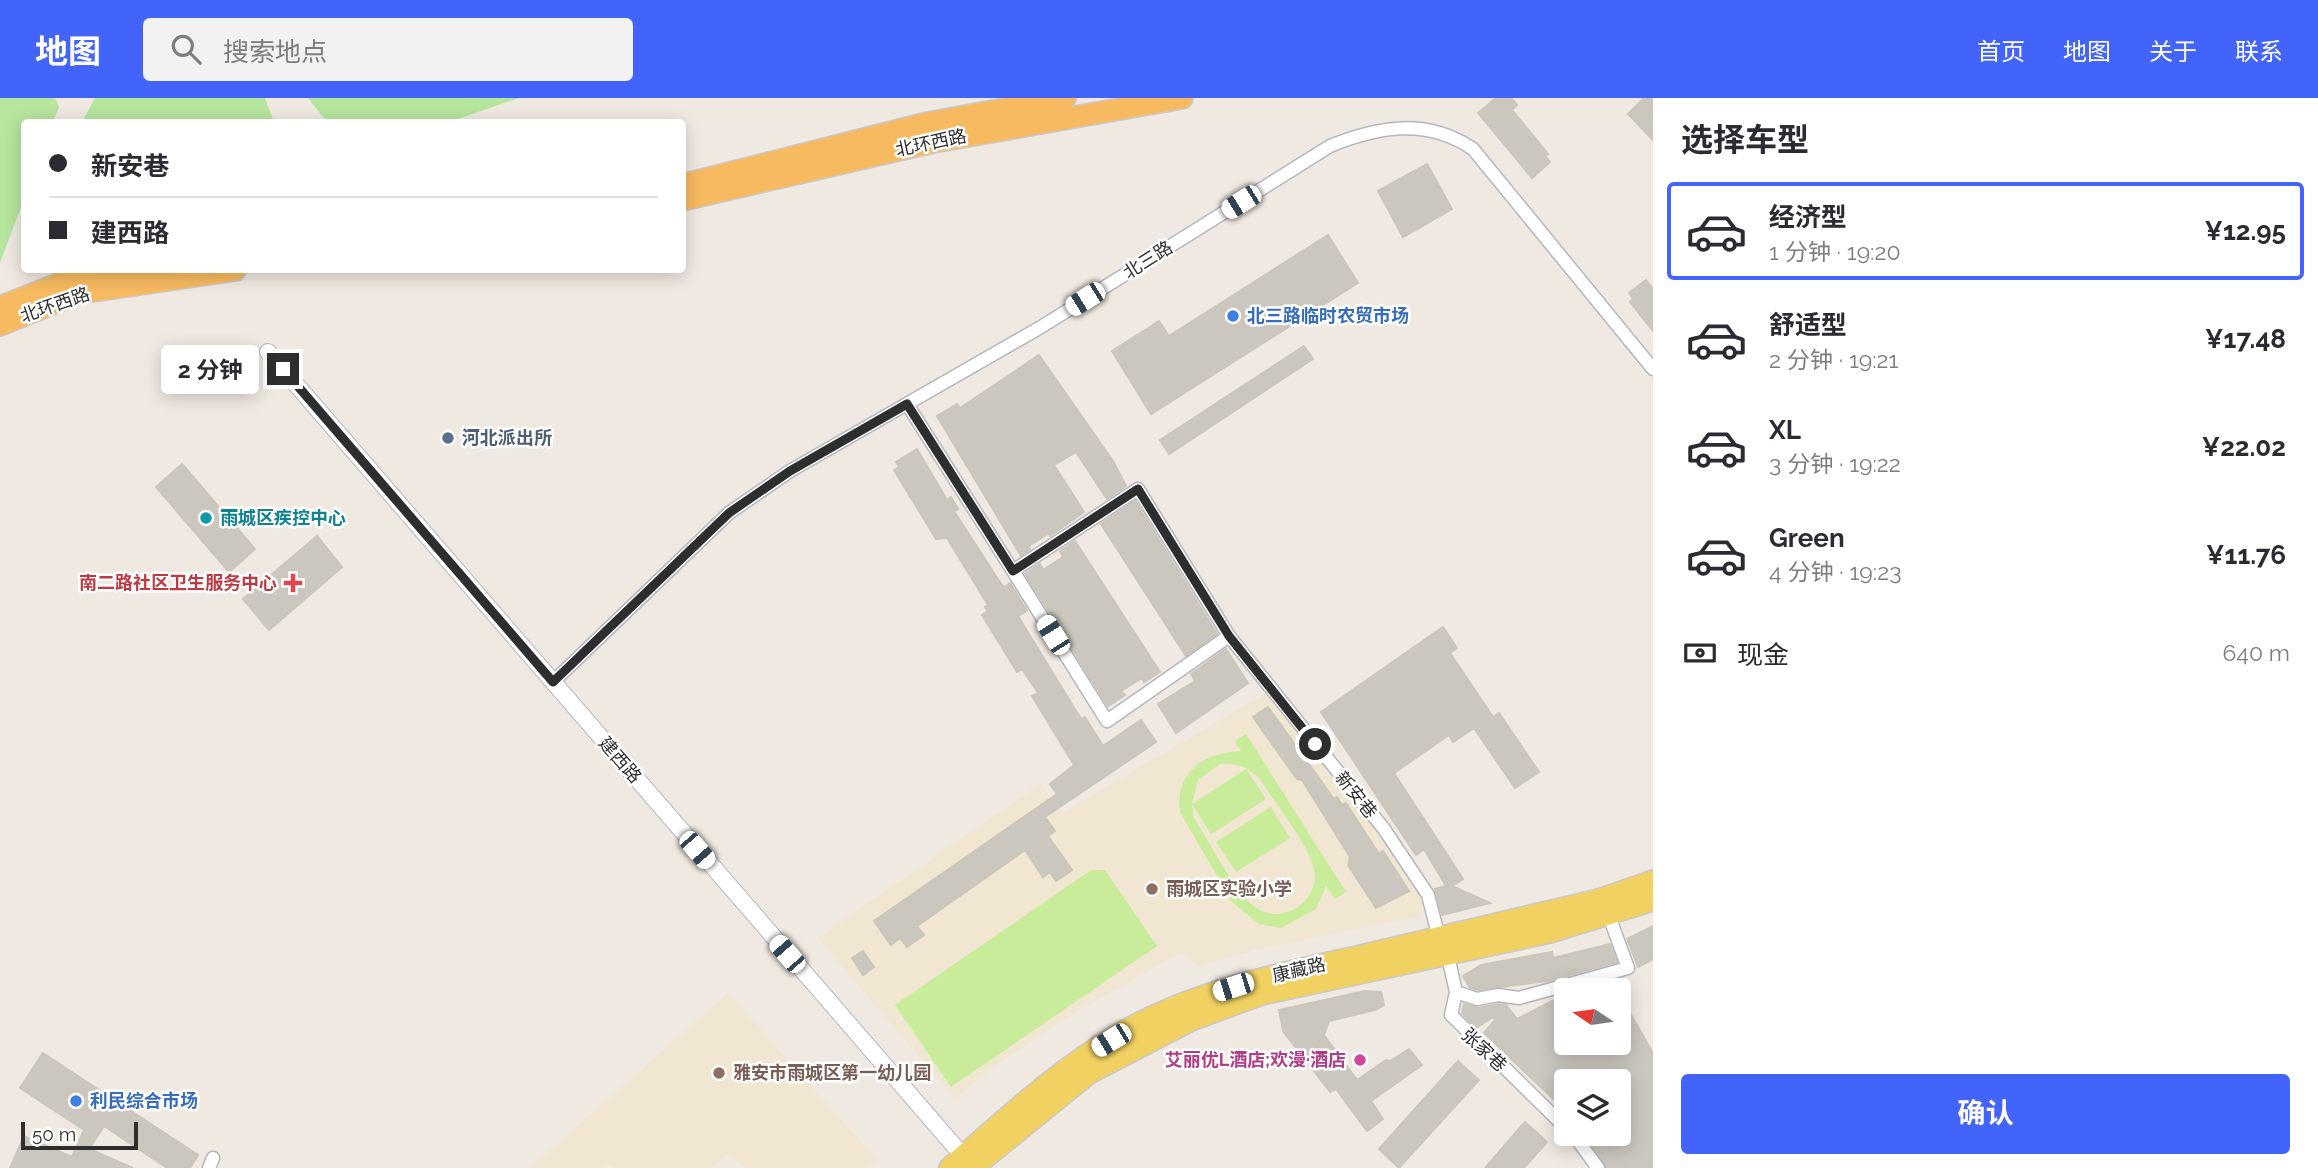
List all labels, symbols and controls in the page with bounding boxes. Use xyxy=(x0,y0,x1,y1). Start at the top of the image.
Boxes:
search box xyxy=(143,18,633,81)
icon: search xyxy=(167,30,205,68)
text: 地图 xyxy=(35,32,101,71)
text: 搜索地点 xyxy=(223,37,327,67)
text: 首页 xyxy=(1977,37,2025,66)
text: 地图 xyxy=(2063,37,2111,66)
text: 关于 xyxy=(2149,37,2197,66)
text: 联系 xyxy=(2235,37,2283,66)
text: 选择车型 xyxy=(1681,121,1809,158)
street label: 北环西路 xyxy=(893,125,968,160)
text: 新安巷 xyxy=(91,151,169,181)
car xyxy=(1218,182,1265,222)
icon: car xyxy=(1685,200,1748,263)
text: 经济型 xyxy=(1769,202,1847,232)
text: ¥12.95 xyxy=(2204,216,2286,246)
text: 建西路 xyxy=(91,218,169,248)
street label: 北三路 xyxy=(1119,236,1176,283)
text: 1 分钟 · 19:20 xyxy=(1769,238,1901,265)
car xyxy=(1062,279,1109,319)
street label: 北环西路 xyxy=(17,283,92,326)
place label: 北三路临时农贸市场 xyxy=(1247,305,1409,326)
marker: 北三路临时农贸市场 xyxy=(1225,308,1241,324)
icon: car xyxy=(1685,308,1748,371)
text: 舒适型 xyxy=(1769,310,1847,340)
text: ¥17.48 xyxy=(2205,324,2286,354)
callout: 2 分钟 xyxy=(160,344,258,394)
text: 2 分钟 · 19:21 xyxy=(1769,346,1898,373)
route end xyxy=(267,353,299,385)
text: 2 分钟 xyxy=(178,356,242,383)
text: XL xyxy=(1769,415,1801,445)
icon: car xyxy=(1685,416,1748,479)
place label: 河北派出所 xyxy=(462,427,552,448)
marker: 河北派出所 xyxy=(440,430,456,446)
text: ¥22.02 xyxy=(2202,432,2286,462)
text: 3 分钟 · 19:22 xyxy=(1769,450,1901,477)
place label: 雨城区疾控中心 xyxy=(220,507,346,528)
marker: 雨城区疾控中心 xyxy=(198,510,214,526)
text: Green xyxy=(1769,523,1845,553)
icon: car xyxy=(1685,524,1748,587)
text: ¥11.76 xyxy=(2206,540,2286,570)
text: 4 分钟 · 19:23 xyxy=(1769,558,1901,585)
place label: 南二路社区卫生服务中心 xyxy=(79,572,277,593)
marker: 南二路社区卫生服务中心 xyxy=(283,573,303,593)
car xyxy=(1033,612,1074,658)
icon: cash xyxy=(1681,634,1719,672)
text: 640 m xyxy=(2222,639,2290,666)
text: 现金 xyxy=(1737,640,1789,670)
route start xyxy=(1299,728,1331,760)
street label: 建西路 xyxy=(595,732,646,787)
street label: 新安巷 xyxy=(1331,767,1382,822)
car xyxy=(676,827,719,873)
place label: 雨城区实验小学 xyxy=(1166,878,1292,899)
marker: 雨城区实验小学 xyxy=(1144,881,1160,897)
car xyxy=(766,931,809,977)
street label: 康藏路 xyxy=(1270,953,1328,986)
car xyxy=(1210,971,1257,1003)
north arrow xyxy=(1554,978,1631,1055)
map controls xyxy=(1554,978,1631,1146)
car xyxy=(1088,1020,1135,1060)
street label: 张家巷 xyxy=(1457,1024,1511,1076)
place label: 艾丽优L酒店;欢漫·酒店 xyxy=(1165,1049,1346,1070)
marker: 艾丽优L酒店;欢漫·酒店 xyxy=(1352,1052,1368,1068)
place label: 雅安市雨城区第一幼儿园 xyxy=(733,1062,931,1083)
marker: 雅安市雨城区第一幼儿园 xyxy=(711,1065,727,1081)
button: layers xyxy=(1554,1069,1631,1146)
button: 确认 xyxy=(1681,1074,2290,1154)
place label: 利民综合市场 xyxy=(90,1090,198,1111)
marker: 利民综合市场 xyxy=(68,1093,84,1109)
scale bar xyxy=(21,1119,138,1151)
text: 50 m xyxy=(32,1123,76,1145)

